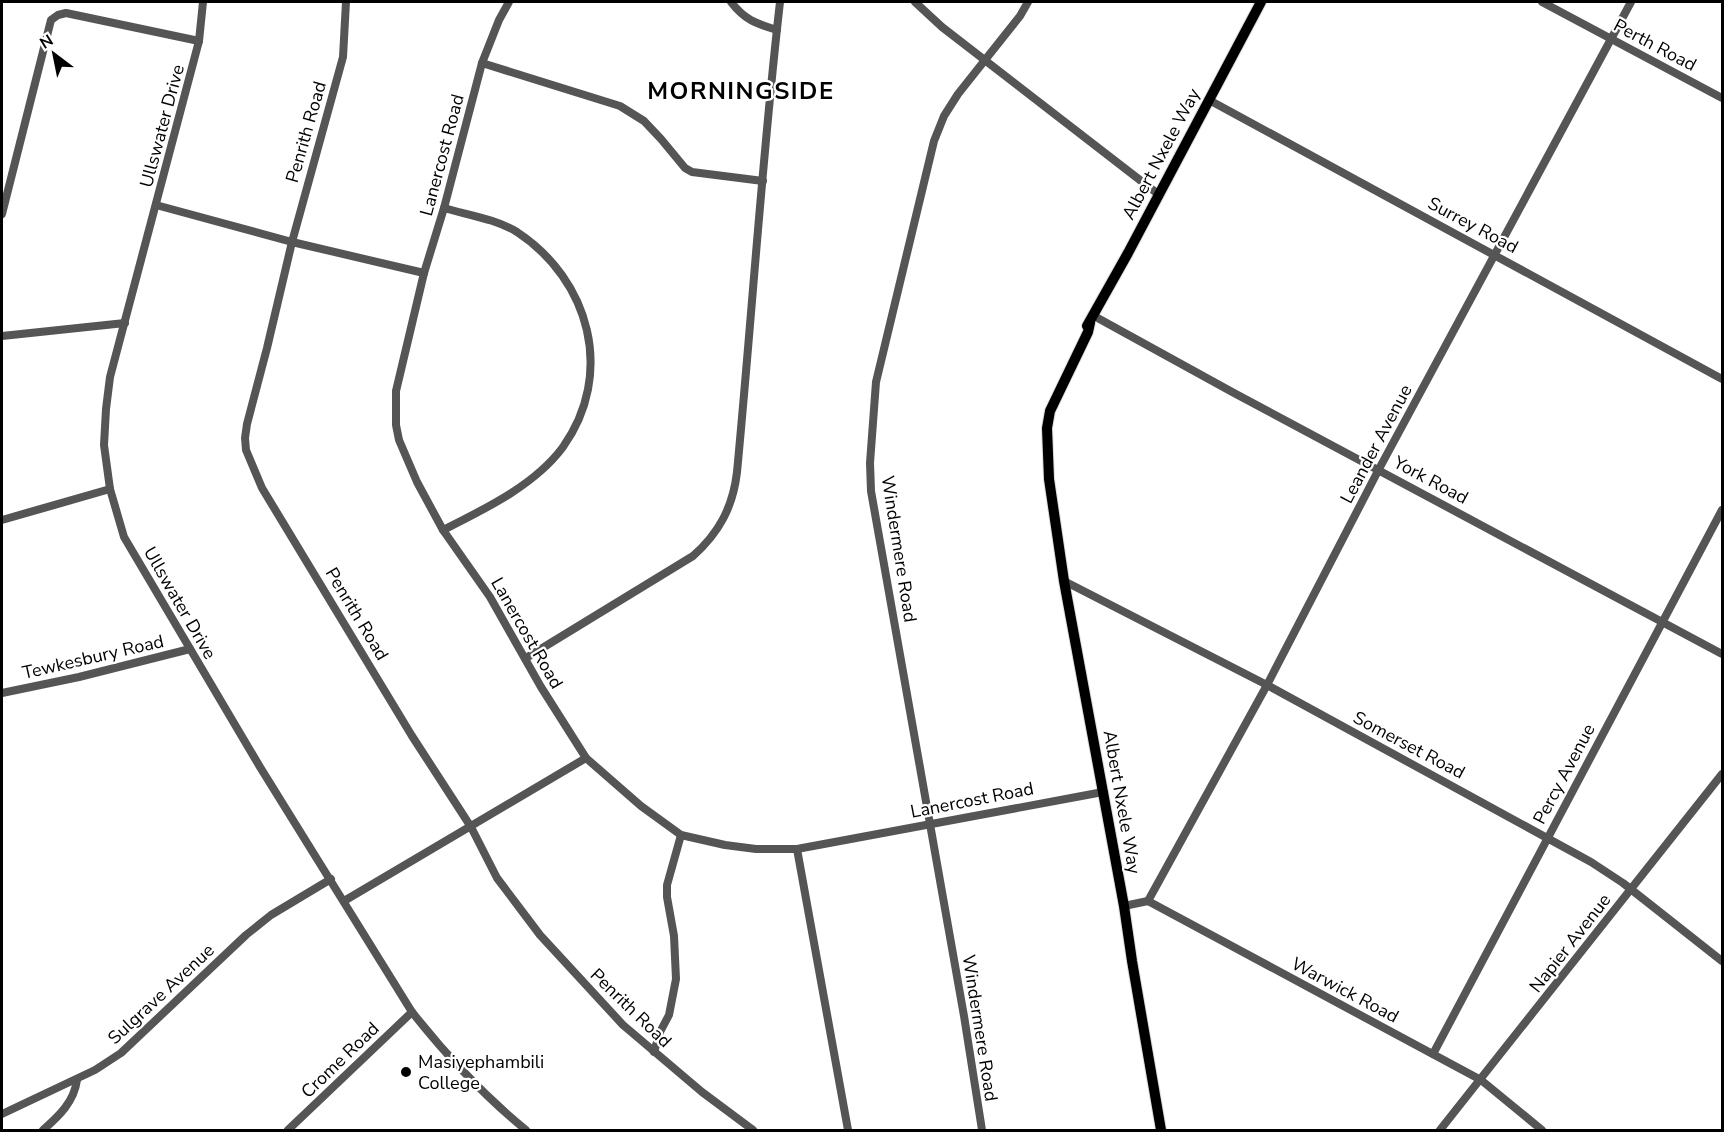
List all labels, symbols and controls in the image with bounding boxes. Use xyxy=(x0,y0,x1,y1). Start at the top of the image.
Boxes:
street label: Perth Road xyxy=(1609,13,1701,77)
north arrow xyxy=(24,24,84,84)
text: N xyxy=(36,30,57,55)
street label: Ullswater Drive xyxy=(134,62,190,190)
district label: MORNINGSIDE xyxy=(647,75,835,107)
street label: Penrith Road xyxy=(280,78,332,186)
street label: Albert Nxele Way xyxy=(1116,84,1206,224)
street label: Lanercost Road xyxy=(414,92,470,218)
street label: Surrey Road xyxy=(1424,191,1522,259)
street label: Leander Avenue xyxy=(1335,380,1417,508)
street label: York Road xyxy=(1389,450,1473,510)
street label: Windermere Road xyxy=(876,474,922,624)
street label: Ullswater Drive xyxy=(138,542,222,664)
street label: Penrith Road xyxy=(320,563,394,665)
street label: Lanercost Road xyxy=(485,573,569,693)
street label: Tewkesbury Road xyxy=(20,629,166,685)
street label: Somerset Road xyxy=(1349,705,1469,785)
street label: Percy Avenue xyxy=(1527,720,1601,828)
street label: Albert Nxele Way xyxy=(1098,728,1147,876)
street label: Lanercost Road xyxy=(908,776,1036,824)
street label: Napier Avenue xyxy=(1524,889,1616,997)
street label: Sulgrave Avenue xyxy=(103,938,219,1050)
street label: Warwick Road xyxy=(1287,952,1403,1028)
street label: Windermere Road xyxy=(957,953,1003,1103)
street label: Penrith Road xyxy=(585,963,677,1053)
street label: Crome Road xyxy=(296,1017,384,1103)
place label: Masiyephambili College xyxy=(418,1050,544,1095)
marker: Masiyephambili College xyxy=(399,1065,413,1079)

